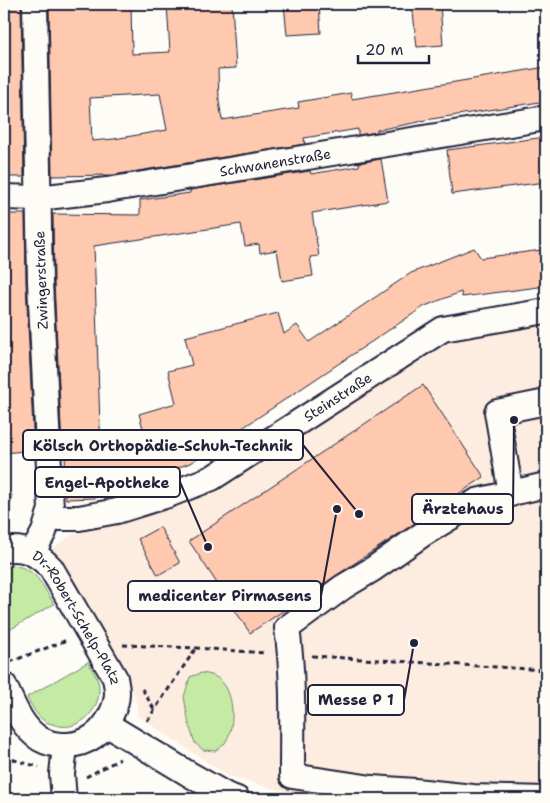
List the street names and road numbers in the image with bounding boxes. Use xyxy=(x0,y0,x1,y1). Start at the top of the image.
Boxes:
street label: Schwanenstraße xyxy=(218,144,332,180)
street label: Zwingerstraße xyxy=(30,230,52,330)
street label: Steinstraße xyxy=(300,368,375,426)
street label: Dr.-Robert-Schelp-Platz xyxy=(29,546,125,686)

